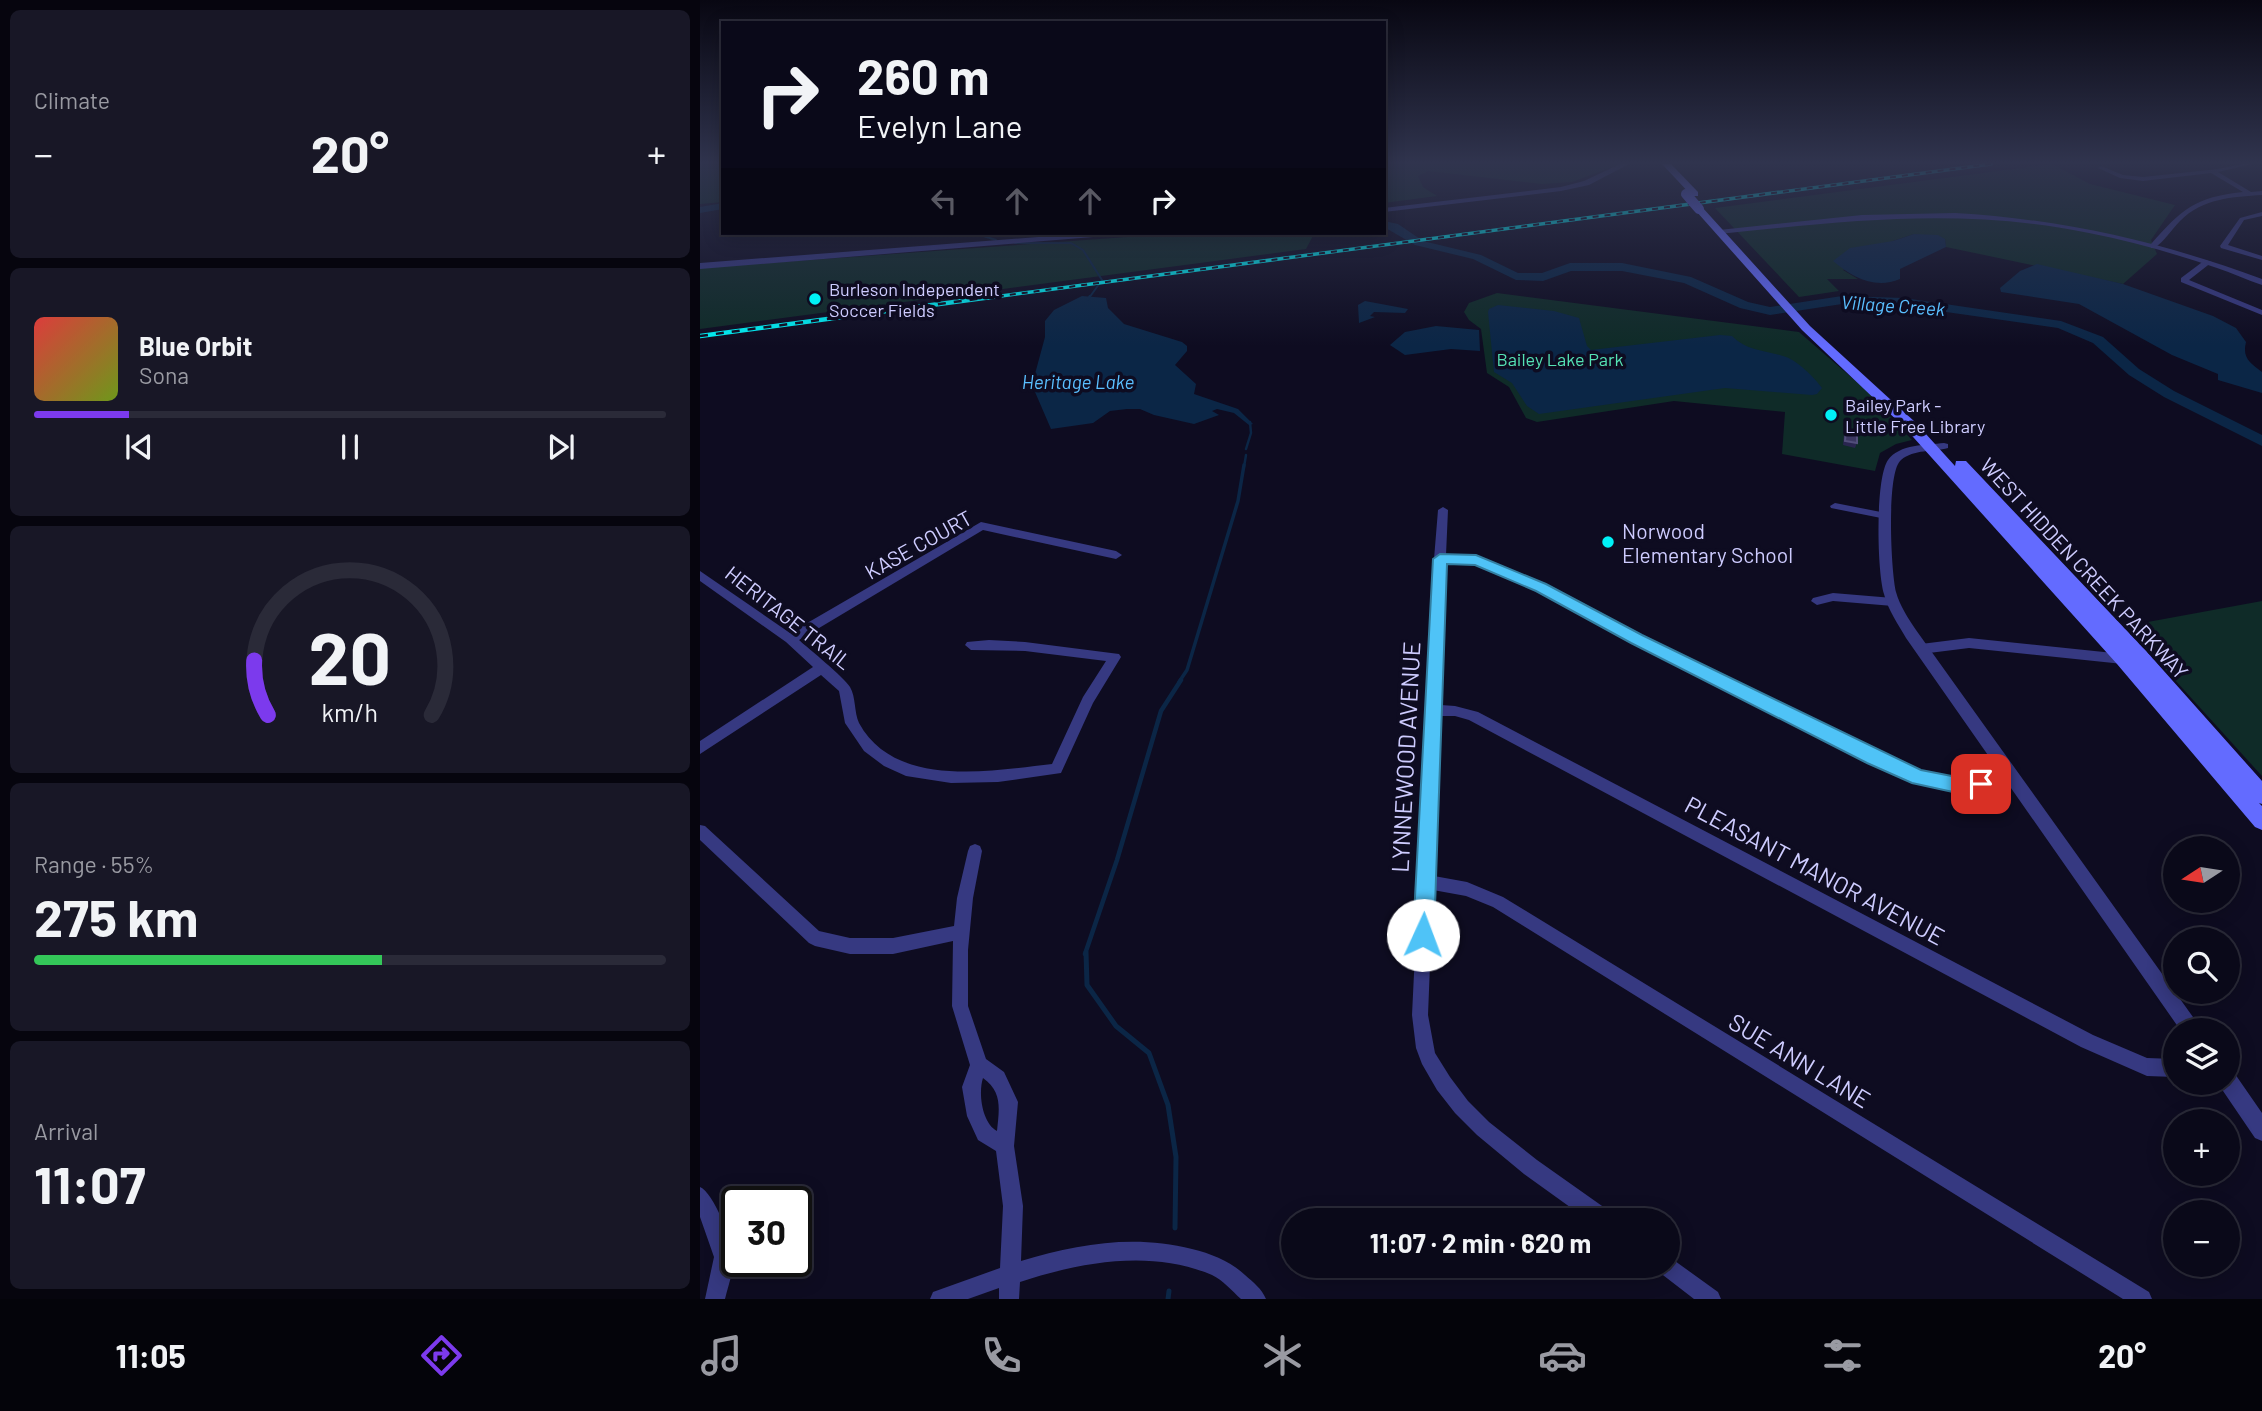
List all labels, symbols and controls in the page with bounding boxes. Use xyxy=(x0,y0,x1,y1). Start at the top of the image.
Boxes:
text: 260 m xyxy=(857,46,989,105)
icon: right xyxy=(742,49,833,140)
text: Climate xyxy=(34,86,110,114)
text: Evelyn Lane xyxy=(857,106,1022,144)
text: 20° xyxy=(311,121,389,183)
text: − xyxy=(34,130,53,176)
text: + xyxy=(647,130,666,176)
icon: left xyxy=(925,182,963,220)
icon: ahead xyxy=(998,182,1036,220)
icon: ahead xyxy=(1071,182,1109,220)
icon: right xyxy=(1144,182,1182,220)
place label: Burleson Independent Soccer Fields xyxy=(829,278,1000,321)
water label: Village Creek xyxy=(1840,290,1947,320)
marker: Burleson Independent Soccer Fields xyxy=(807,291,823,307)
text: Blue Orbit xyxy=(139,330,252,361)
park label: Bailey Lake Park xyxy=(1496,348,1624,370)
text: Sona xyxy=(139,361,189,389)
water label: Heritage Lake xyxy=(1022,370,1134,393)
place label: Bailey Park - Little Free Library xyxy=(1845,394,1985,437)
marker: Bailey Park - Little Free Library xyxy=(1823,407,1839,423)
icon: previous xyxy=(120,428,158,466)
icon: pause xyxy=(331,428,369,466)
icon: next xyxy=(542,428,580,466)
street label: WEST HIDDEN CREEK PARKWAY xyxy=(1976,452,2194,684)
street label: KASE COURT xyxy=(860,504,976,584)
place label: Norwood Elementary School xyxy=(1622,518,1793,567)
marker: Norwood Elementary School xyxy=(1600,534,1616,550)
street label: HERITAGE TRAIL xyxy=(721,560,857,674)
text: 20 xyxy=(309,613,391,701)
street label: LYNNEWOOD AVENUE xyxy=(1384,641,1426,873)
text: km/h xyxy=(322,697,378,727)
pin xyxy=(1951,754,2011,814)
icon: arrive xyxy=(1962,765,2000,803)
street label: PLEASANT MANOR AVENUE xyxy=(1680,789,1950,951)
north arrow xyxy=(2163,836,2240,914)
map controls xyxy=(2163,836,2240,1277)
text: Range · 55% xyxy=(34,850,154,878)
text: 275 km xyxy=(34,885,198,947)
position arrow xyxy=(1386,898,1460,972)
button: search xyxy=(2163,927,2240,1004)
street label: SUE ANN LANE xyxy=(1724,1006,1876,1114)
button: layers xyxy=(2163,1018,2240,1095)
button: + xyxy=(2163,1109,2240,1186)
text: Arrival xyxy=(34,1117,98,1145)
text: 11:07 xyxy=(34,1152,146,1214)
speed limit sign: 30 xyxy=(721,1186,812,1277)
button: − xyxy=(2163,1200,2240,1277)
text: 11:07 · 2 min · 620 m xyxy=(1370,1227,1591,1258)
icon: directions xyxy=(417,1331,466,1380)
icon: music xyxy=(697,1331,746,1380)
icon: phone xyxy=(977,1331,1026,1380)
icon: climate xyxy=(1258,1331,1307,1380)
icon: car xyxy=(1538,1331,1587,1380)
icon: filters xyxy=(1818,1331,1867,1380)
text: 11:05 xyxy=(116,1336,186,1374)
text: 20° xyxy=(2098,1336,2146,1374)

